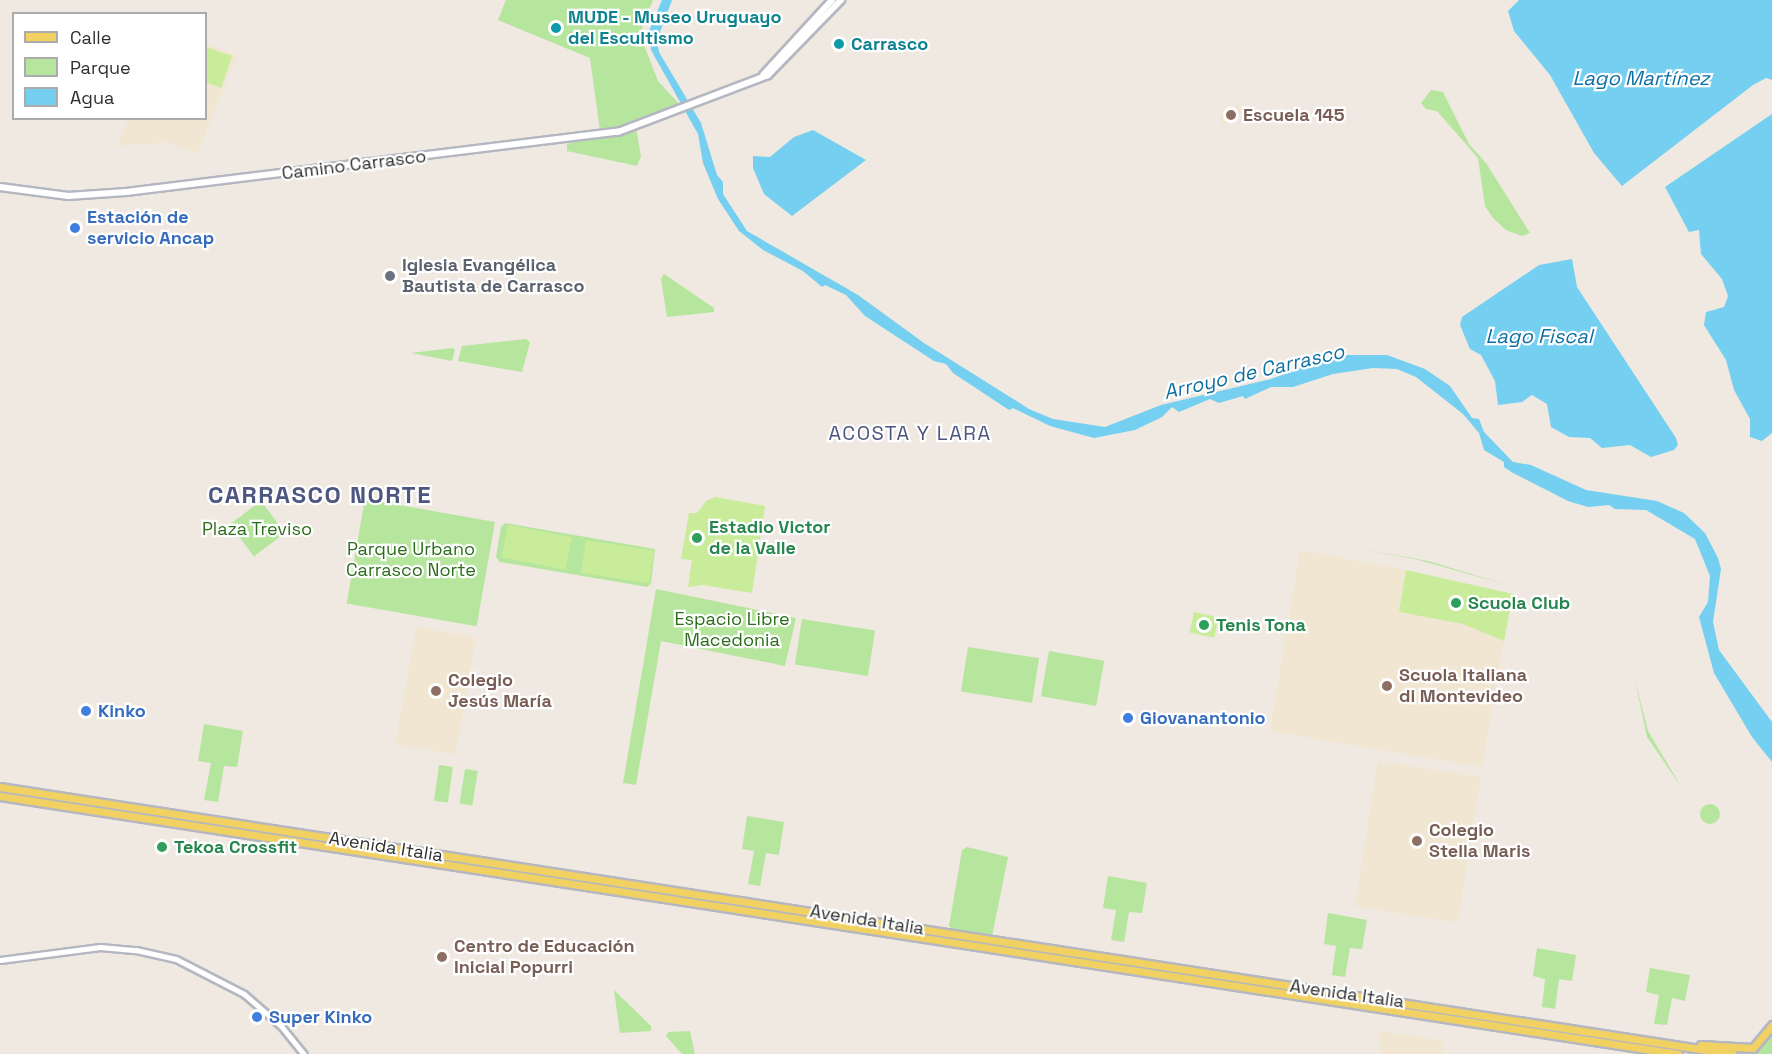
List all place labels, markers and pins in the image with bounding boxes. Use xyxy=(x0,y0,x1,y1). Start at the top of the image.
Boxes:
place label: MUDE - Museo Uruguayo del Escultismo xyxy=(568,7,782,50)
marker: MUDE - Museo Uruguayo del Escultismo xyxy=(549,21,563,35)
place label: Carrasco xyxy=(851,33,928,55)
marker: Carrasco xyxy=(832,37,846,51)
place label: Escuela 145 xyxy=(1243,104,1345,126)
marker: Escuela 145 xyxy=(1224,108,1238,122)
place label: Estación de servicio Ancap xyxy=(87,207,214,250)
marker: Estación de servicio Ancap xyxy=(68,221,82,235)
place label: Iglesia Evangélica Bautista de Carrasco xyxy=(402,255,584,298)
marker: Iglesia Evangélica Bautista de Carrasco xyxy=(383,269,397,283)
place label: Estadio Victor de la Valle xyxy=(709,517,831,560)
marker: Estadio Victor de la Valle xyxy=(690,531,704,545)
place label: Scuola Club xyxy=(1468,592,1570,614)
marker: Scuola Club xyxy=(1449,596,1463,610)
place label: Tenis Tona xyxy=(1216,614,1307,636)
marker: Tenis Tona xyxy=(1197,618,1211,632)
place label: Scuola Italiana di Montevideo xyxy=(1399,665,1527,708)
place label: Colegio Jesús María xyxy=(448,670,552,712)
marker: Scuola Italiana di Montevideo xyxy=(1380,679,1394,693)
marker: Colegio Jesús María xyxy=(429,684,443,698)
place label: Kinko xyxy=(98,700,146,722)
marker: Kinko xyxy=(79,704,93,718)
place label: Giovanantonio xyxy=(1140,707,1266,729)
marker: Giovanantonio xyxy=(1121,711,1135,725)
place label: Colegio Stella Maris xyxy=(1429,820,1530,862)
marker: Colegio Stella Maris xyxy=(1410,834,1424,848)
place label: Tekoa Crossfit xyxy=(174,836,297,858)
marker: Tekoa Crossfit xyxy=(155,840,169,854)
place label: Centro de Educación Inicial Popurri xyxy=(454,936,635,978)
marker: Centro de Educación Inicial Popurri xyxy=(435,950,449,964)
place label: Super Kinko xyxy=(269,1006,372,1028)
marker: Super Kinko xyxy=(250,1010,264,1024)

